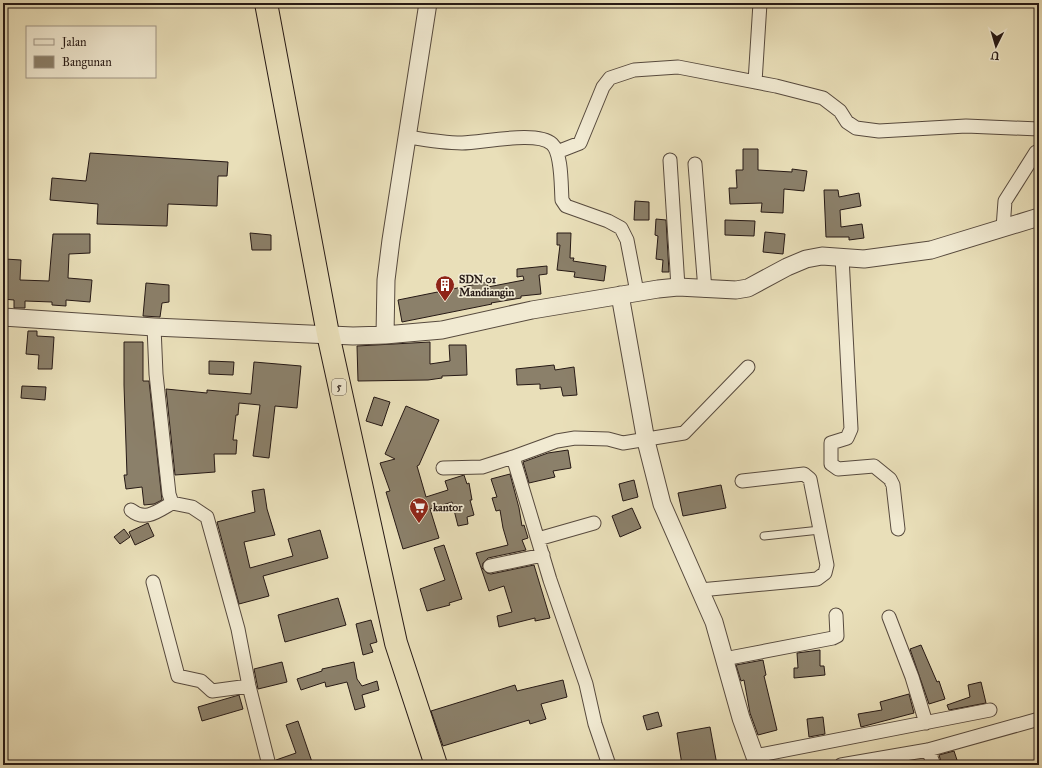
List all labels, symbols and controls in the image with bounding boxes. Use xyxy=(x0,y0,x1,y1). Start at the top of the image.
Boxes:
legend xyxy=(26,26,156,78)
north arrow xyxy=(976,26,1016,66)
text: Jalan xyxy=(60,35,87,50)
text: U xyxy=(990,49,1000,62)
text: Bangunan xyxy=(62,55,112,70)
place label: SDN 01 Mandiangin xyxy=(459,273,514,299)
building icon: SDN 01 Mandiangin xyxy=(434,274,456,302)
road number: 5 xyxy=(332,379,346,395)
supermarket icon: kantor xyxy=(408,496,430,524)
place label: kantor xyxy=(433,501,463,514)

